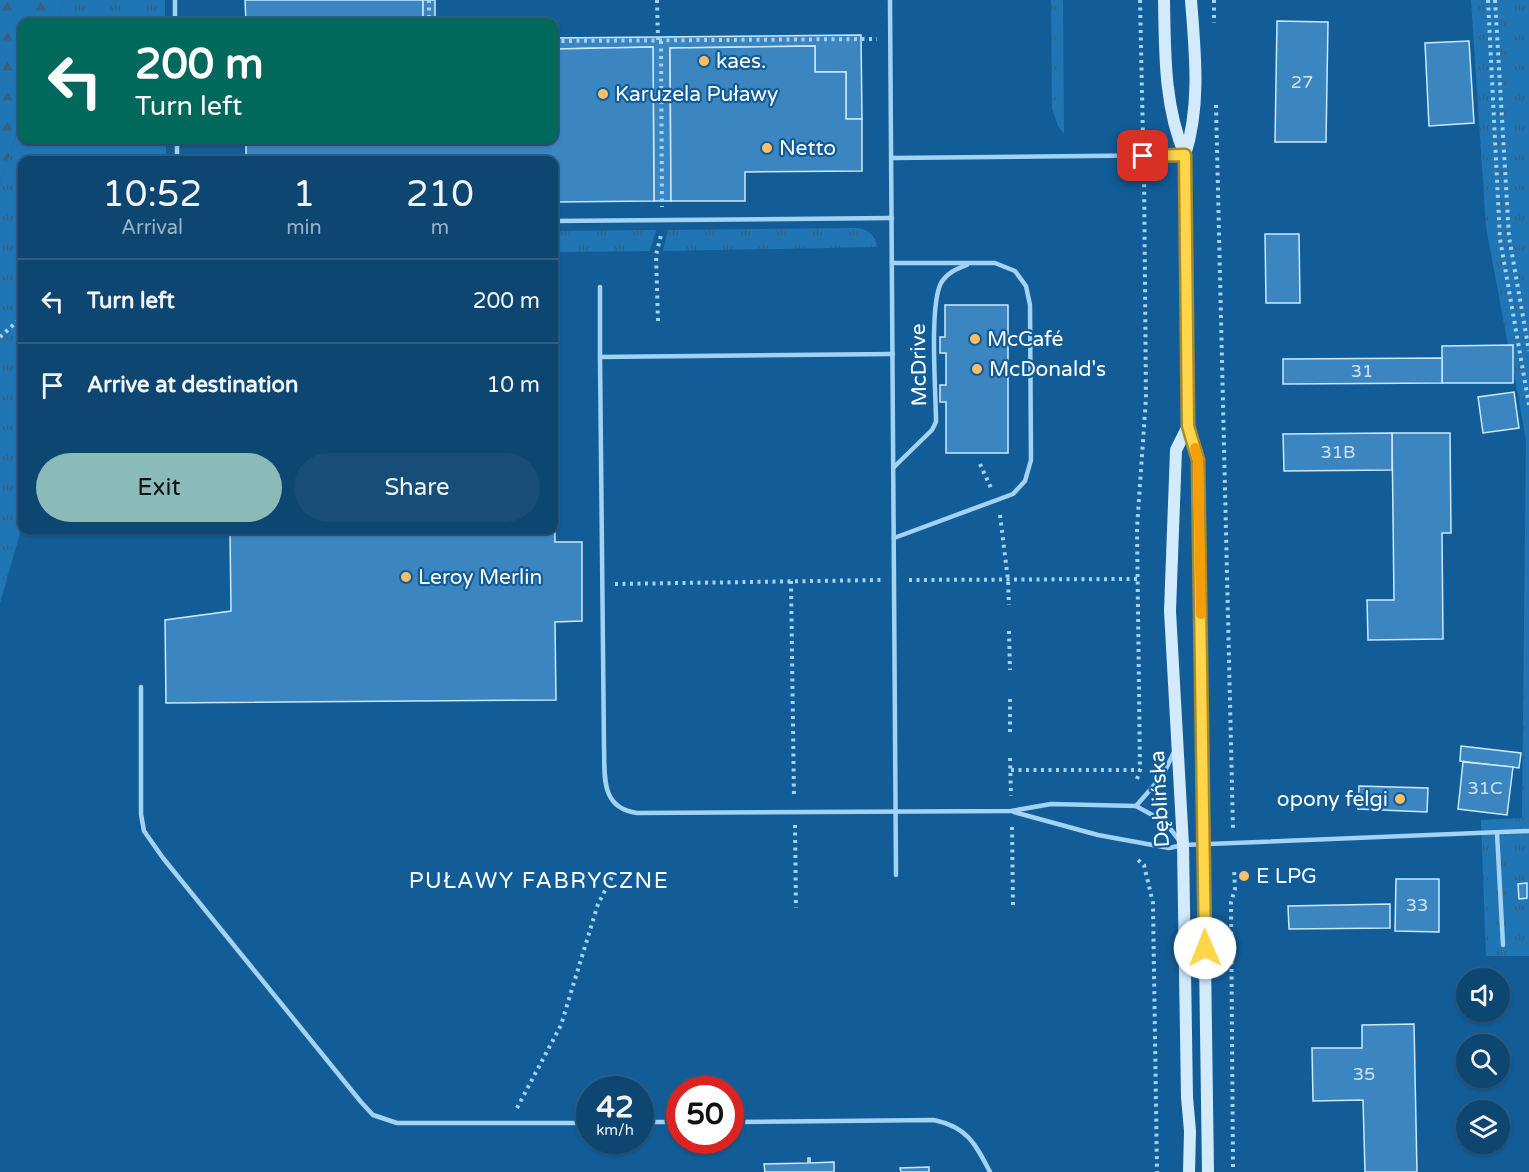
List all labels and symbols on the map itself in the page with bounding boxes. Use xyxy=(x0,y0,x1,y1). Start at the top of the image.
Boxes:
place label: kaes. xyxy=(716,49,766,74)
marker: kaes. xyxy=(697,54,711,68)
house number: 27 xyxy=(1291,71,1313,93)
place label: Karuzela Puławy xyxy=(615,82,778,107)
marker: Karuzela Puławy xyxy=(596,87,610,101)
pin xyxy=(1117,130,1168,181)
place label: Netto xyxy=(779,136,836,161)
marker: Netto xyxy=(760,141,774,155)
street label: McDrive xyxy=(906,323,932,407)
place label: McCafé xyxy=(987,327,1063,352)
marker: McCafé xyxy=(968,332,982,346)
place label: McDonald's xyxy=(989,357,1106,382)
house number: 31 xyxy=(1351,360,1373,382)
marker: McDonald's xyxy=(970,362,984,376)
house number: 31B xyxy=(1320,441,1356,463)
place label: Leroy Merlin xyxy=(418,565,542,590)
marker: Leroy Merlin xyxy=(399,570,413,584)
street label: Dęblińska xyxy=(1145,750,1175,848)
house number: 31C xyxy=(1467,777,1503,799)
place label: opony felgi xyxy=(1277,787,1388,812)
marker: opony felgi xyxy=(1393,792,1407,806)
place label: E LPG xyxy=(1256,864,1317,889)
district label: PUŁAWY FABRYCZNE xyxy=(409,868,669,894)
marker: E LPG xyxy=(1237,869,1251,883)
house number: 33 xyxy=(1406,894,1428,916)
position arrow xyxy=(1173,916,1237,980)
house number: 35 xyxy=(1353,1063,1375,1085)
speed limit sign: 50 xyxy=(666,1076,744,1154)

